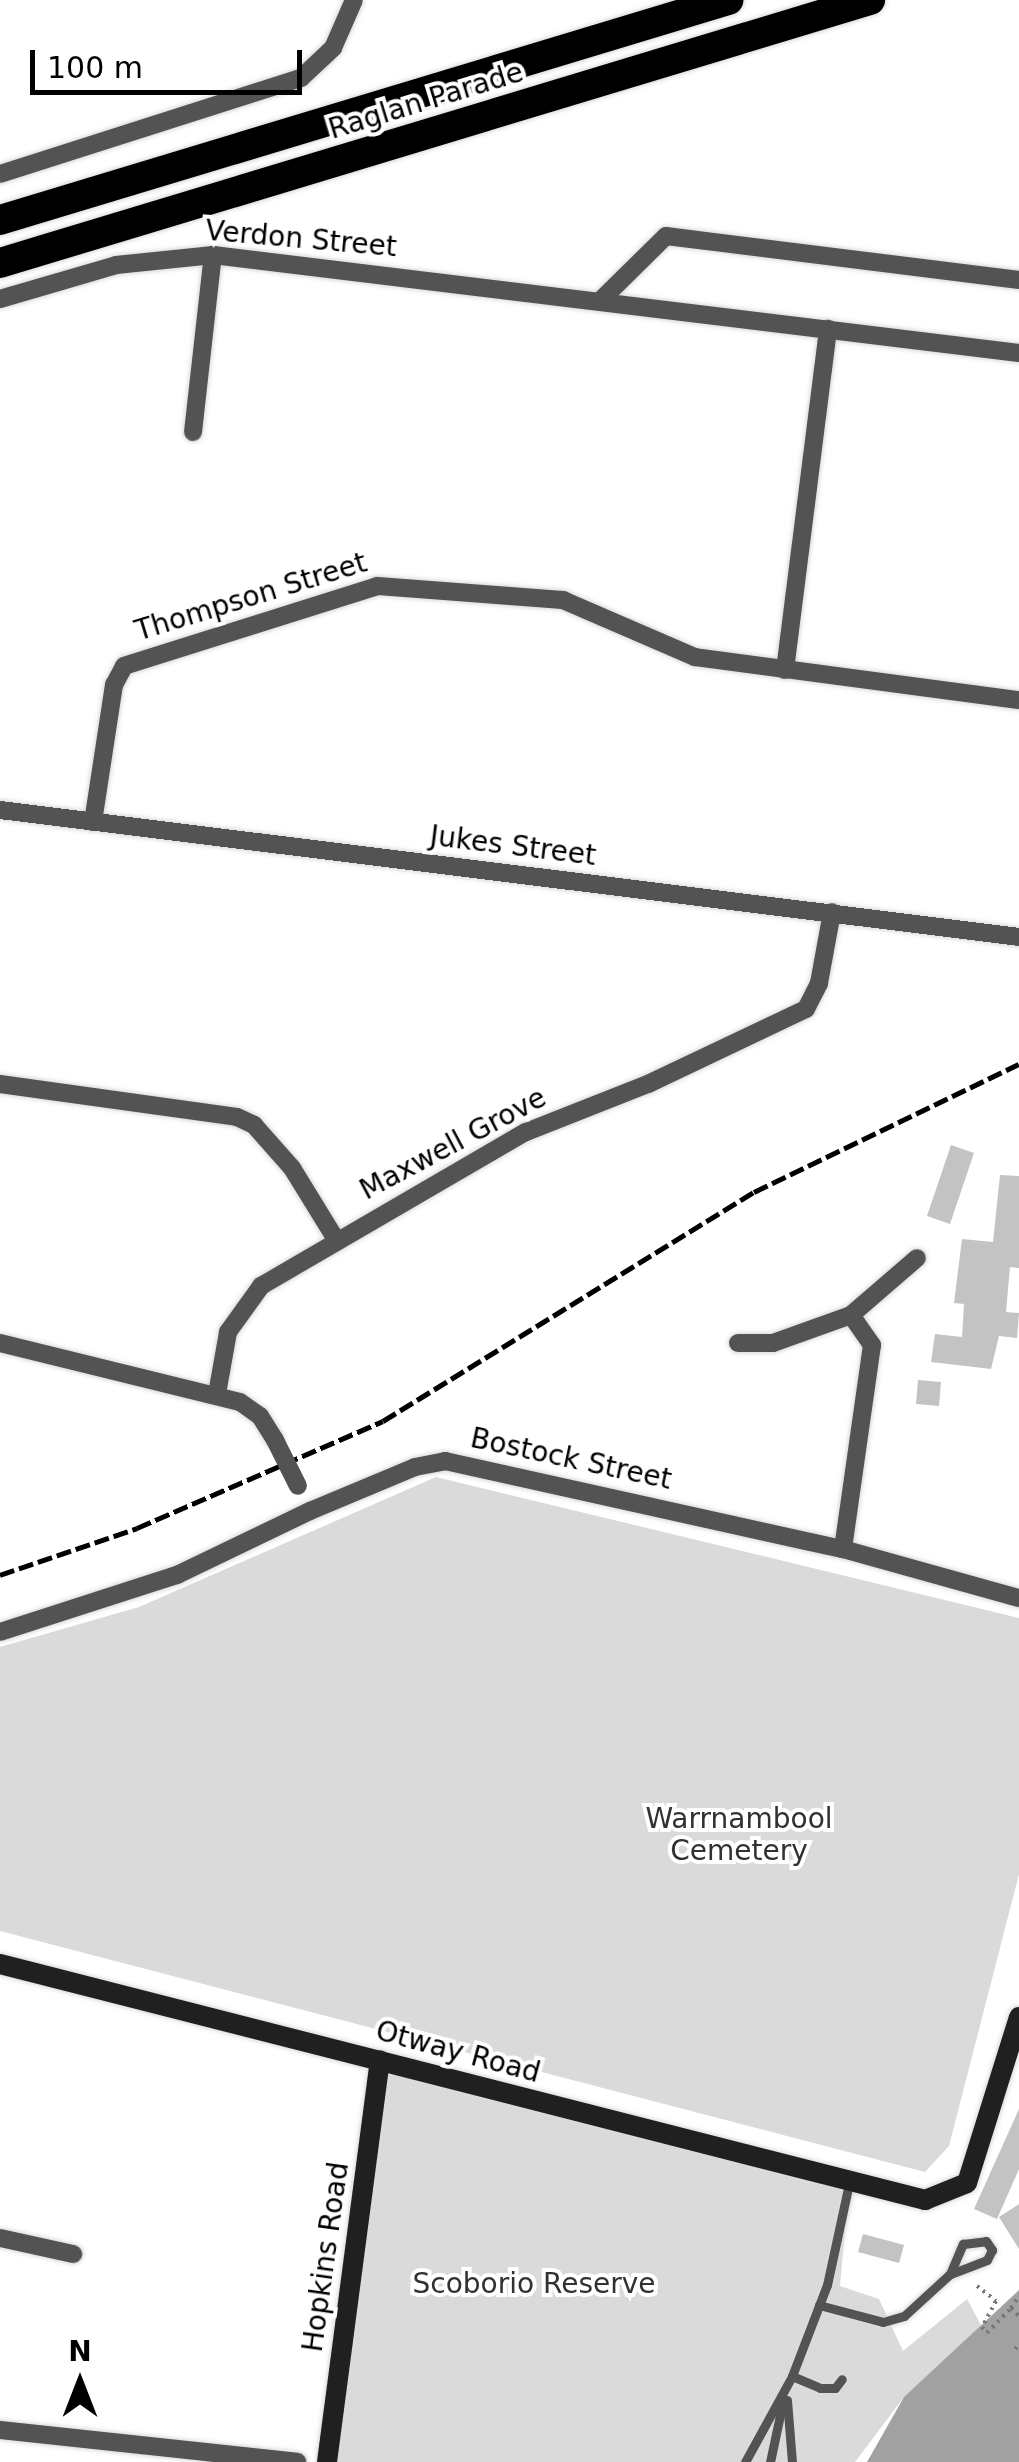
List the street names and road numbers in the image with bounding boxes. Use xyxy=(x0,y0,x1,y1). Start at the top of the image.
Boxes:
street label: Raglan Parade xyxy=(325,55,527,147)
street label: Verdon Street xyxy=(204,214,398,264)
street label: Thompson Street xyxy=(131,546,371,648)
street label: Jukes Street xyxy=(428,819,598,873)
street label: Maxwell Grove xyxy=(354,1081,552,1207)
street label: Bostock Street xyxy=(467,1421,675,1497)
street label: Otway Road xyxy=(372,2014,544,2090)
street label: Hopkins Road xyxy=(296,2160,356,2354)

